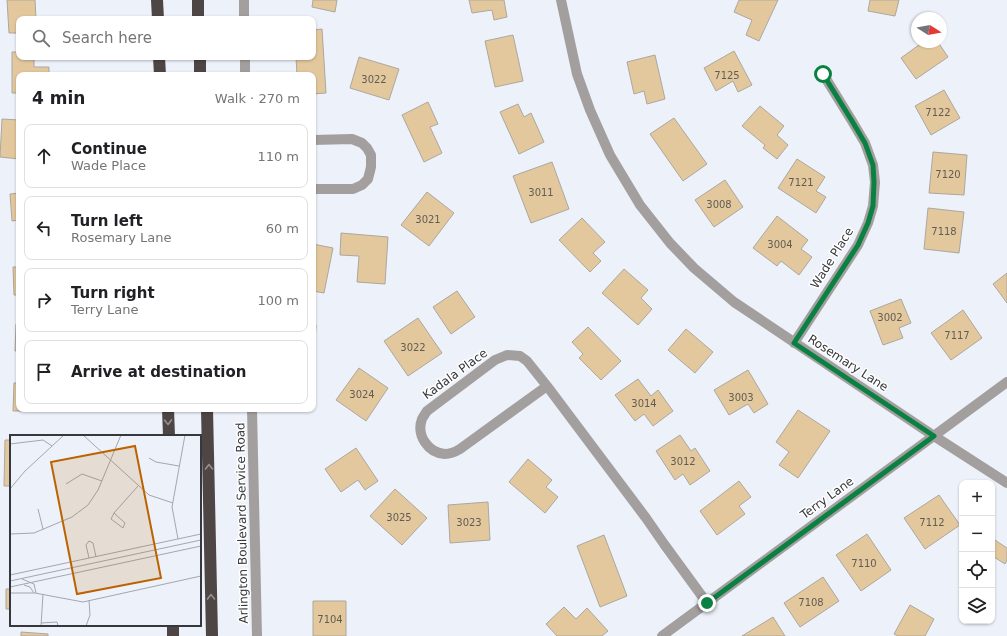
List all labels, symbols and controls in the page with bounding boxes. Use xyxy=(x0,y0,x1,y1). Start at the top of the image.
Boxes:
north arrow xyxy=(911,12,947,48)
search box xyxy=(16,16,316,60)
icon: search xyxy=(30,27,52,49)
text: Search here xyxy=(62,29,152,47)
route start xyxy=(814,65,832,83)
house number: 7125 xyxy=(714,70,740,81)
house number: 3022 xyxy=(361,74,387,85)
text: 4 min xyxy=(32,88,85,108)
text: Walk · 270 m xyxy=(215,91,300,106)
house number: 7122 xyxy=(925,107,951,118)
text: Continue xyxy=(71,140,147,158)
icon: ahead xyxy=(33,145,55,167)
text: 110 m xyxy=(257,149,299,164)
text: Wade Place xyxy=(71,158,146,173)
house number: 7120 xyxy=(935,169,961,180)
house number: 7121 xyxy=(788,177,814,188)
house number: 3011 xyxy=(528,187,554,198)
house number: 3008 xyxy=(706,199,732,210)
text: Turn left xyxy=(71,212,143,230)
house number: 3021 xyxy=(415,214,441,225)
icon: left xyxy=(33,217,55,239)
text: 60 m xyxy=(266,221,299,236)
street label: Wade Place xyxy=(808,225,856,291)
house number: 7118 xyxy=(931,226,957,237)
text: Rosemary Lane xyxy=(71,230,171,245)
house number: 3004 xyxy=(767,239,793,250)
text: Turn right xyxy=(71,284,155,302)
icon: right xyxy=(33,289,55,311)
text: 100 m xyxy=(257,293,299,308)
text: Terry Lane xyxy=(71,302,138,317)
house number: 3002 xyxy=(877,312,903,323)
house number: 7117 xyxy=(944,330,970,341)
street label: Rosemary Lane xyxy=(805,332,891,394)
house number: 3022 xyxy=(400,342,426,353)
street label: Kadala Place xyxy=(420,346,490,402)
icon: arrive xyxy=(33,361,55,383)
text: Arrive at destination xyxy=(71,363,246,381)
house number: 3024 xyxy=(349,389,375,400)
house number: 3003 xyxy=(728,392,754,403)
house number: 3014 xyxy=(631,398,657,409)
one-way arrow xyxy=(164,420,172,426)
street label: Arlington Boulevard Service Road xyxy=(233,422,251,624)
inset map xyxy=(10,435,201,626)
house number: 3012 xyxy=(670,456,696,467)
one-way arrow xyxy=(205,464,213,470)
street label: Terry Lane xyxy=(797,474,856,523)
map controls xyxy=(959,480,995,624)
button: + xyxy=(959,480,995,516)
house number: 3025 xyxy=(386,512,412,523)
button: − xyxy=(959,516,995,552)
house number: 3023 xyxy=(456,517,482,528)
house number: 7112 xyxy=(919,517,945,528)
button: locate xyxy=(959,552,995,588)
house number: 7110 xyxy=(851,558,877,569)
button: layers xyxy=(959,588,995,624)
one-way arrow xyxy=(207,594,216,600)
route end xyxy=(698,594,716,612)
house number: 7108 xyxy=(798,597,824,608)
house number: 7104 xyxy=(317,614,343,625)

